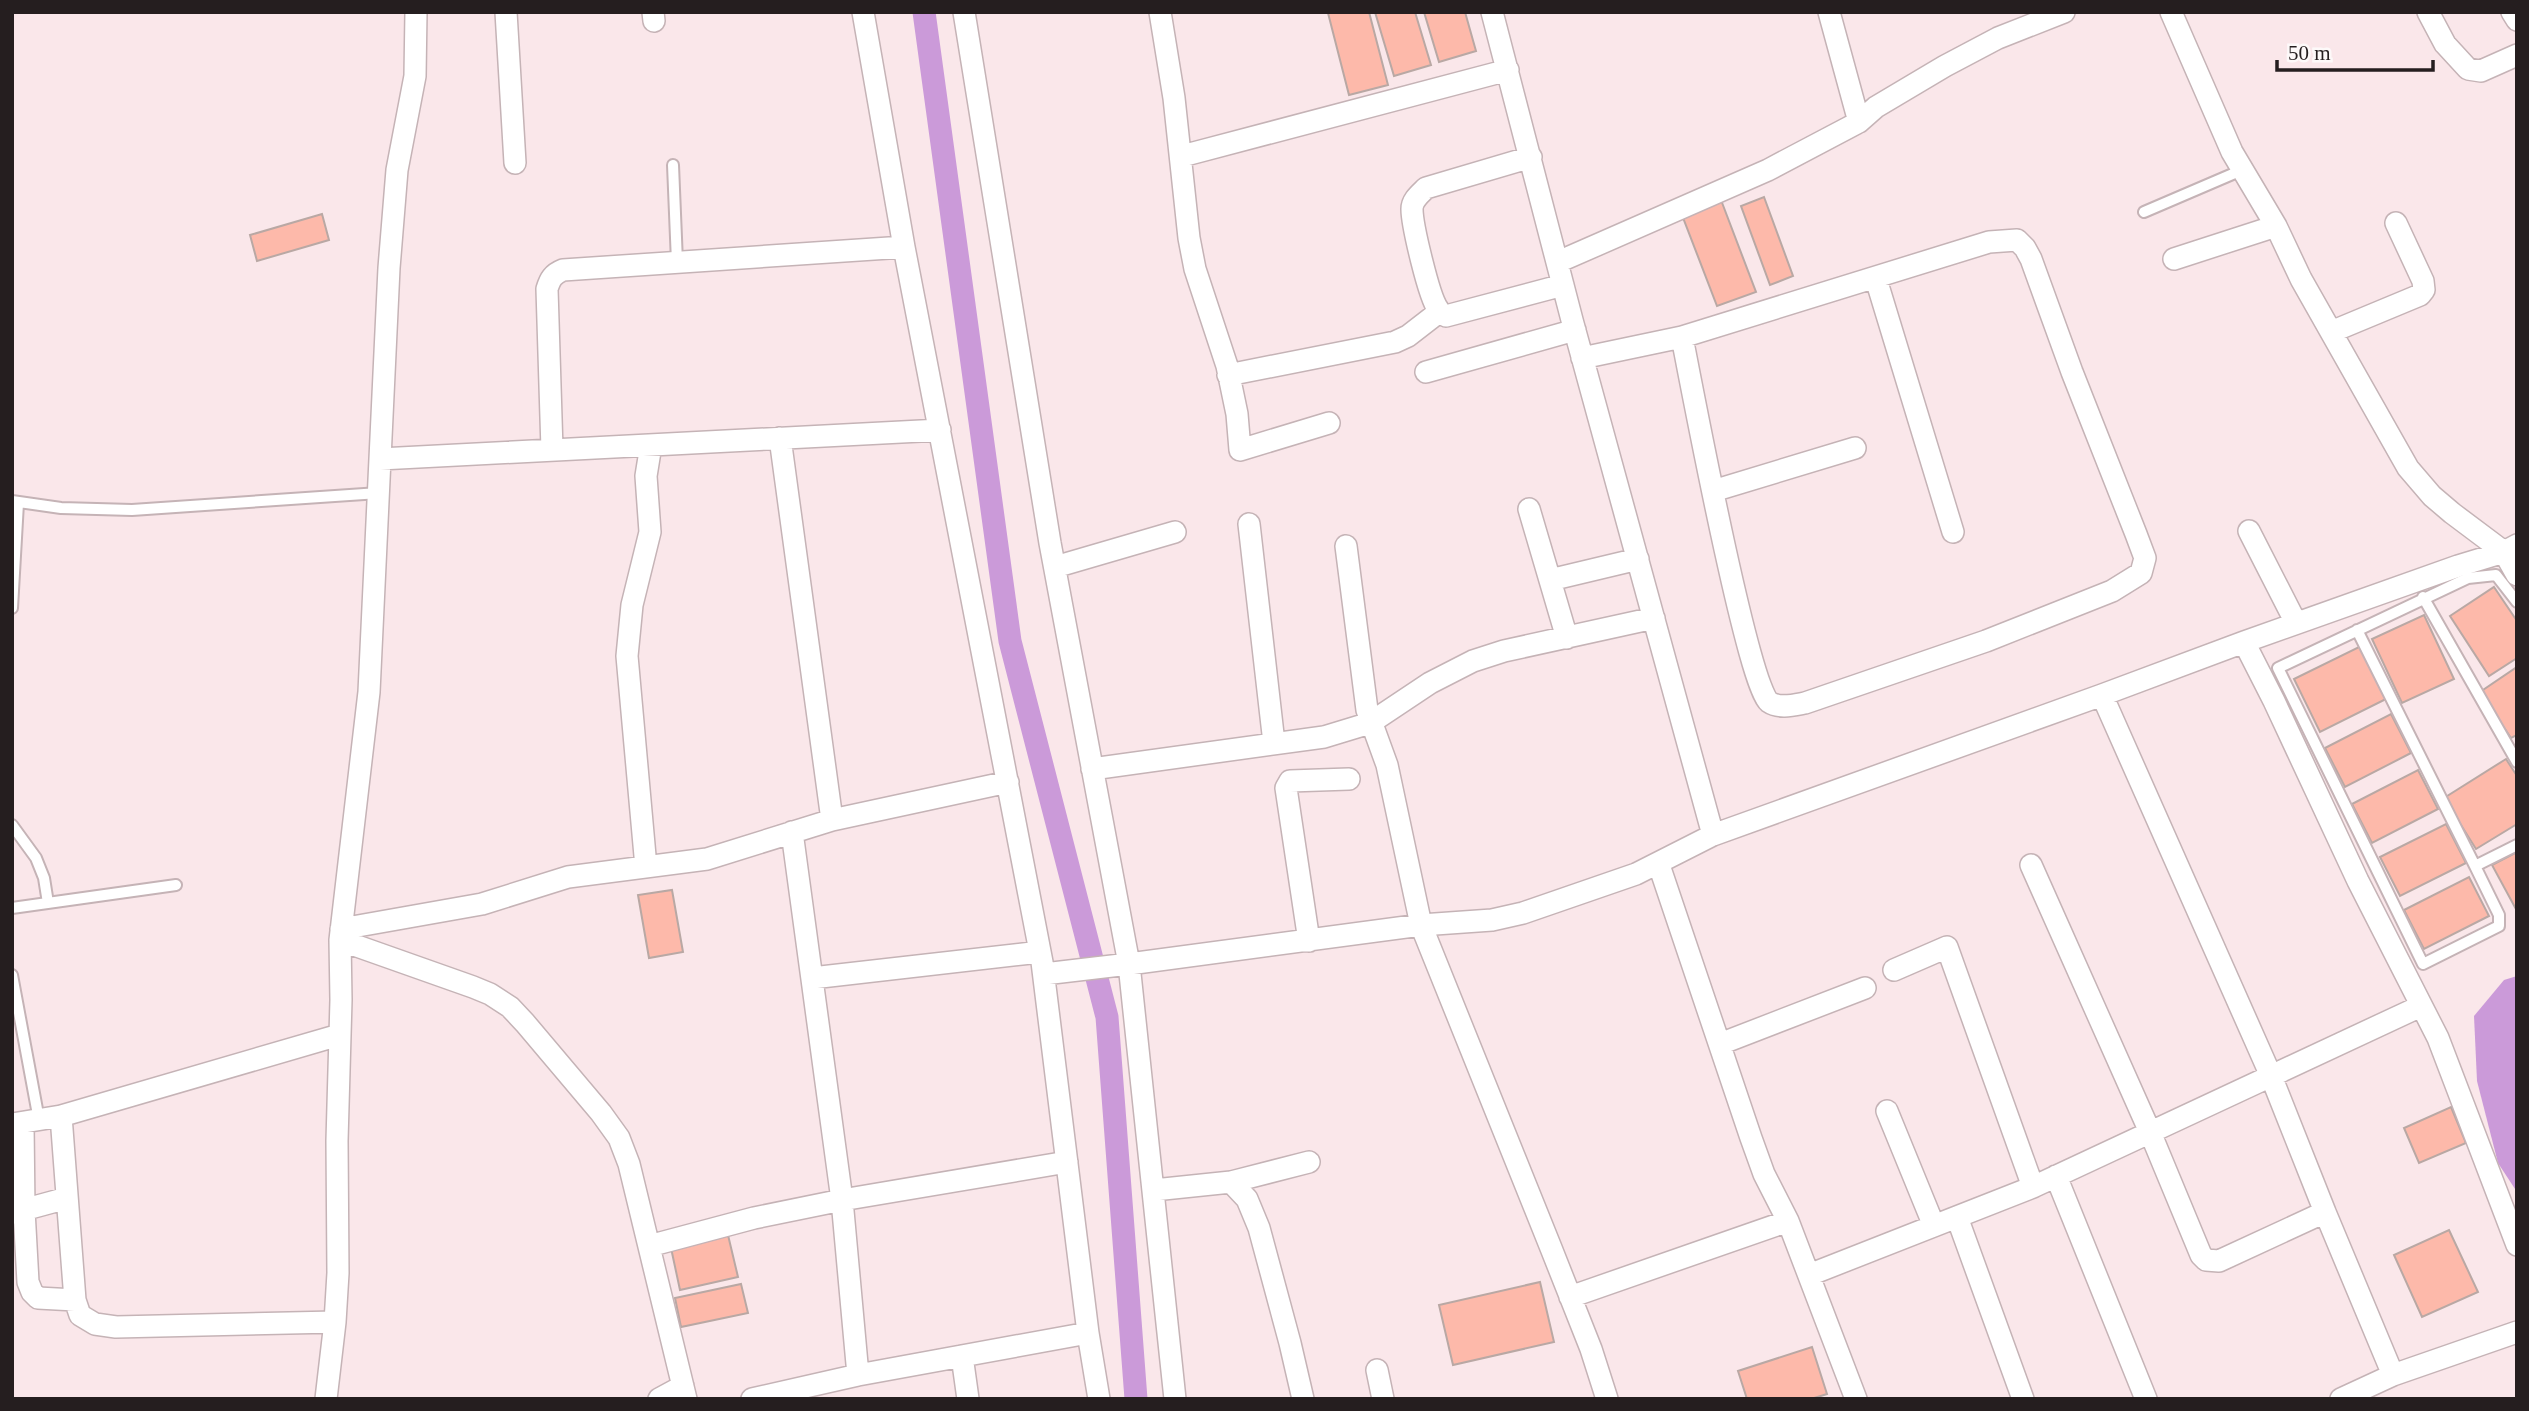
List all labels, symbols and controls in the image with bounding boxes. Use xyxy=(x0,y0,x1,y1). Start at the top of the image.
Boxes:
scale bar xyxy=(2277,28,2433,72)
text: 50 m xyxy=(2288,41,2331,65)

